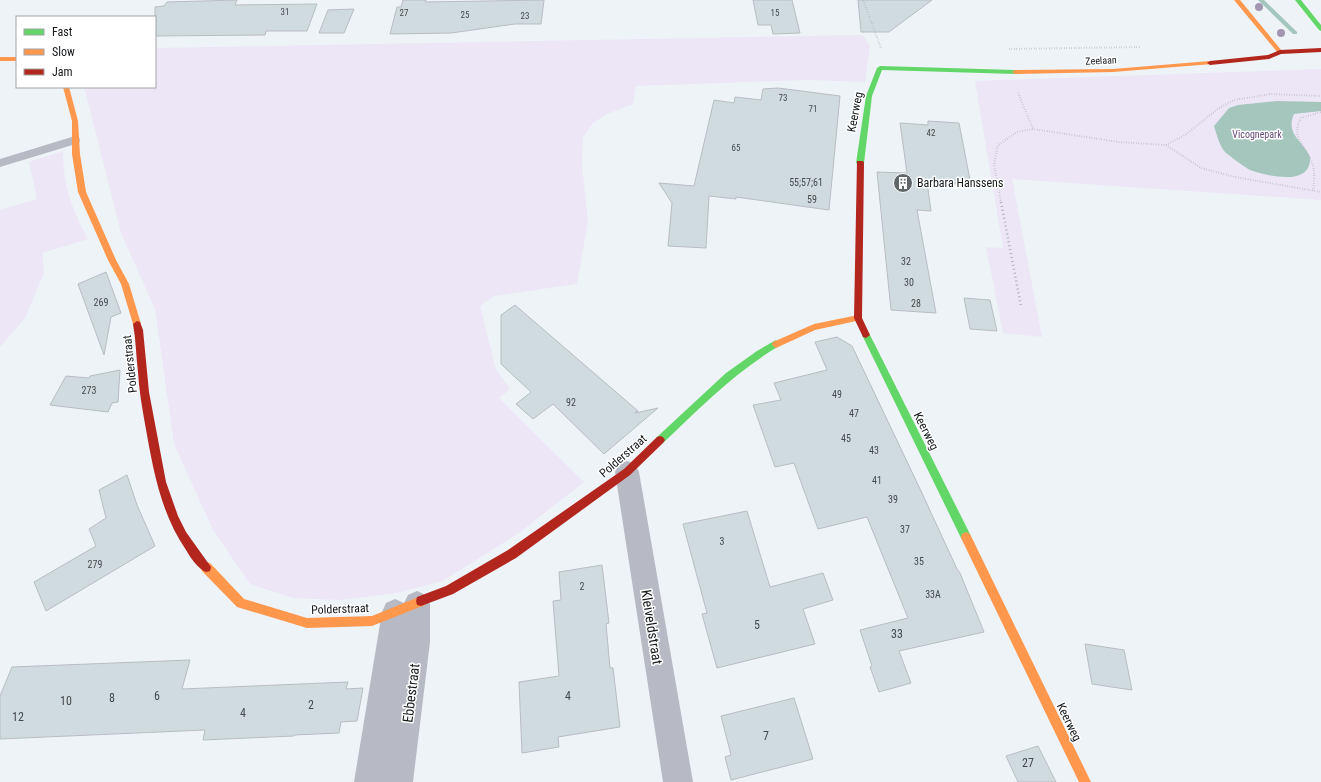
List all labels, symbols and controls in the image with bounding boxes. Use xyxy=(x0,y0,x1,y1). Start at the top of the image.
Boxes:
house number: 31 xyxy=(281,7,289,17)
house number: 27 xyxy=(400,8,409,18)
house number: 15 xyxy=(771,8,780,18)
house number: 25 xyxy=(461,10,470,20)
house number: 23 xyxy=(521,11,529,21)
legend xyxy=(16,16,156,88)
text: Fast xyxy=(52,25,73,39)
text: Slow xyxy=(52,45,75,59)
street label: Zeelaan xyxy=(1085,54,1117,67)
text: Jam xyxy=(52,65,73,79)
street label: Keerweg xyxy=(844,91,866,133)
house number: 73 xyxy=(779,93,787,103)
house number: 71 xyxy=(809,104,817,114)
house number: 42 xyxy=(927,128,936,138)
park label: Vicognepark xyxy=(1232,129,1282,140)
house number: 65 xyxy=(732,143,741,153)
building icon: Barbara Hanssens xyxy=(892,172,914,194)
place label: Barbara Hanssens xyxy=(917,176,1003,190)
house number: 55;57;61 xyxy=(789,177,823,188)
house number: 59 xyxy=(807,194,817,205)
house number: 32 xyxy=(901,256,911,267)
house number: 30 xyxy=(904,277,914,288)
house number: 269 xyxy=(94,297,108,308)
house number: 28 xyxy=(911,298,921,309)
street label: Polderstraat xyxy=(120,334,140,394)
house number: 273 xyxy=(82,385,96,396)
house number: 49 xyxy=(832,389,842,400)
house number: 92 xyxy=(566,397,576,408)
house number: 47 xyxy=(849,408,859,419)
street label: Keerweg xyxy=(911,410,942,452)
street label: Polderstraat xyxy=(596,431,650,480)
house number: 45 xyxy=(841,433,851,444)
house number: 43 xyxy=(869,445,879,456)
house number: 41 xyxy=(872,475,882,486)
house number: 39 xyxy=(888,494,898,505)
house number: 37 xyxy=(900,524,910,535)
house number: 3 xyxy=(720,536,725,547)
house number: 35 xyxy=(914,556,924,567)
house number: 279 xyxy=(88,559,102,570)
house number: 2 xyxy=(580,581,585,592)
street label: Kleiveldstraat xyxy=(638,589,666,665)
house number: 33A xyxy=(925,589,941,600)
street label: Polderstraat xyxy=(311,601,370,617)
house number: 5 xyxy=(754,618,760,632)
house number: 33 xyxy=(891,627,903,641)
street label: Ebbestraat xyxy=(399,663,423,723)
house number: 6 xyxy=(154,689,160,703)
house number: 4 xyxy=(565,689,571,703)
house number: 8 xyxy=(109,691,115,705)
house number: 10 xyxy=(60,694,72,708)
house number: 2 xyxy=(308,698,314,712)
street label: Keerweg xyxy=(1054,701,1084,743)
house number: 4 xyxy=(240,706,246,720)
house number: 12 xyxy=(12,710,24,724)
house number: 7 xyxy=(763,729,769,743)
house number: 27 xyxy=(1022,756,1034,770)

